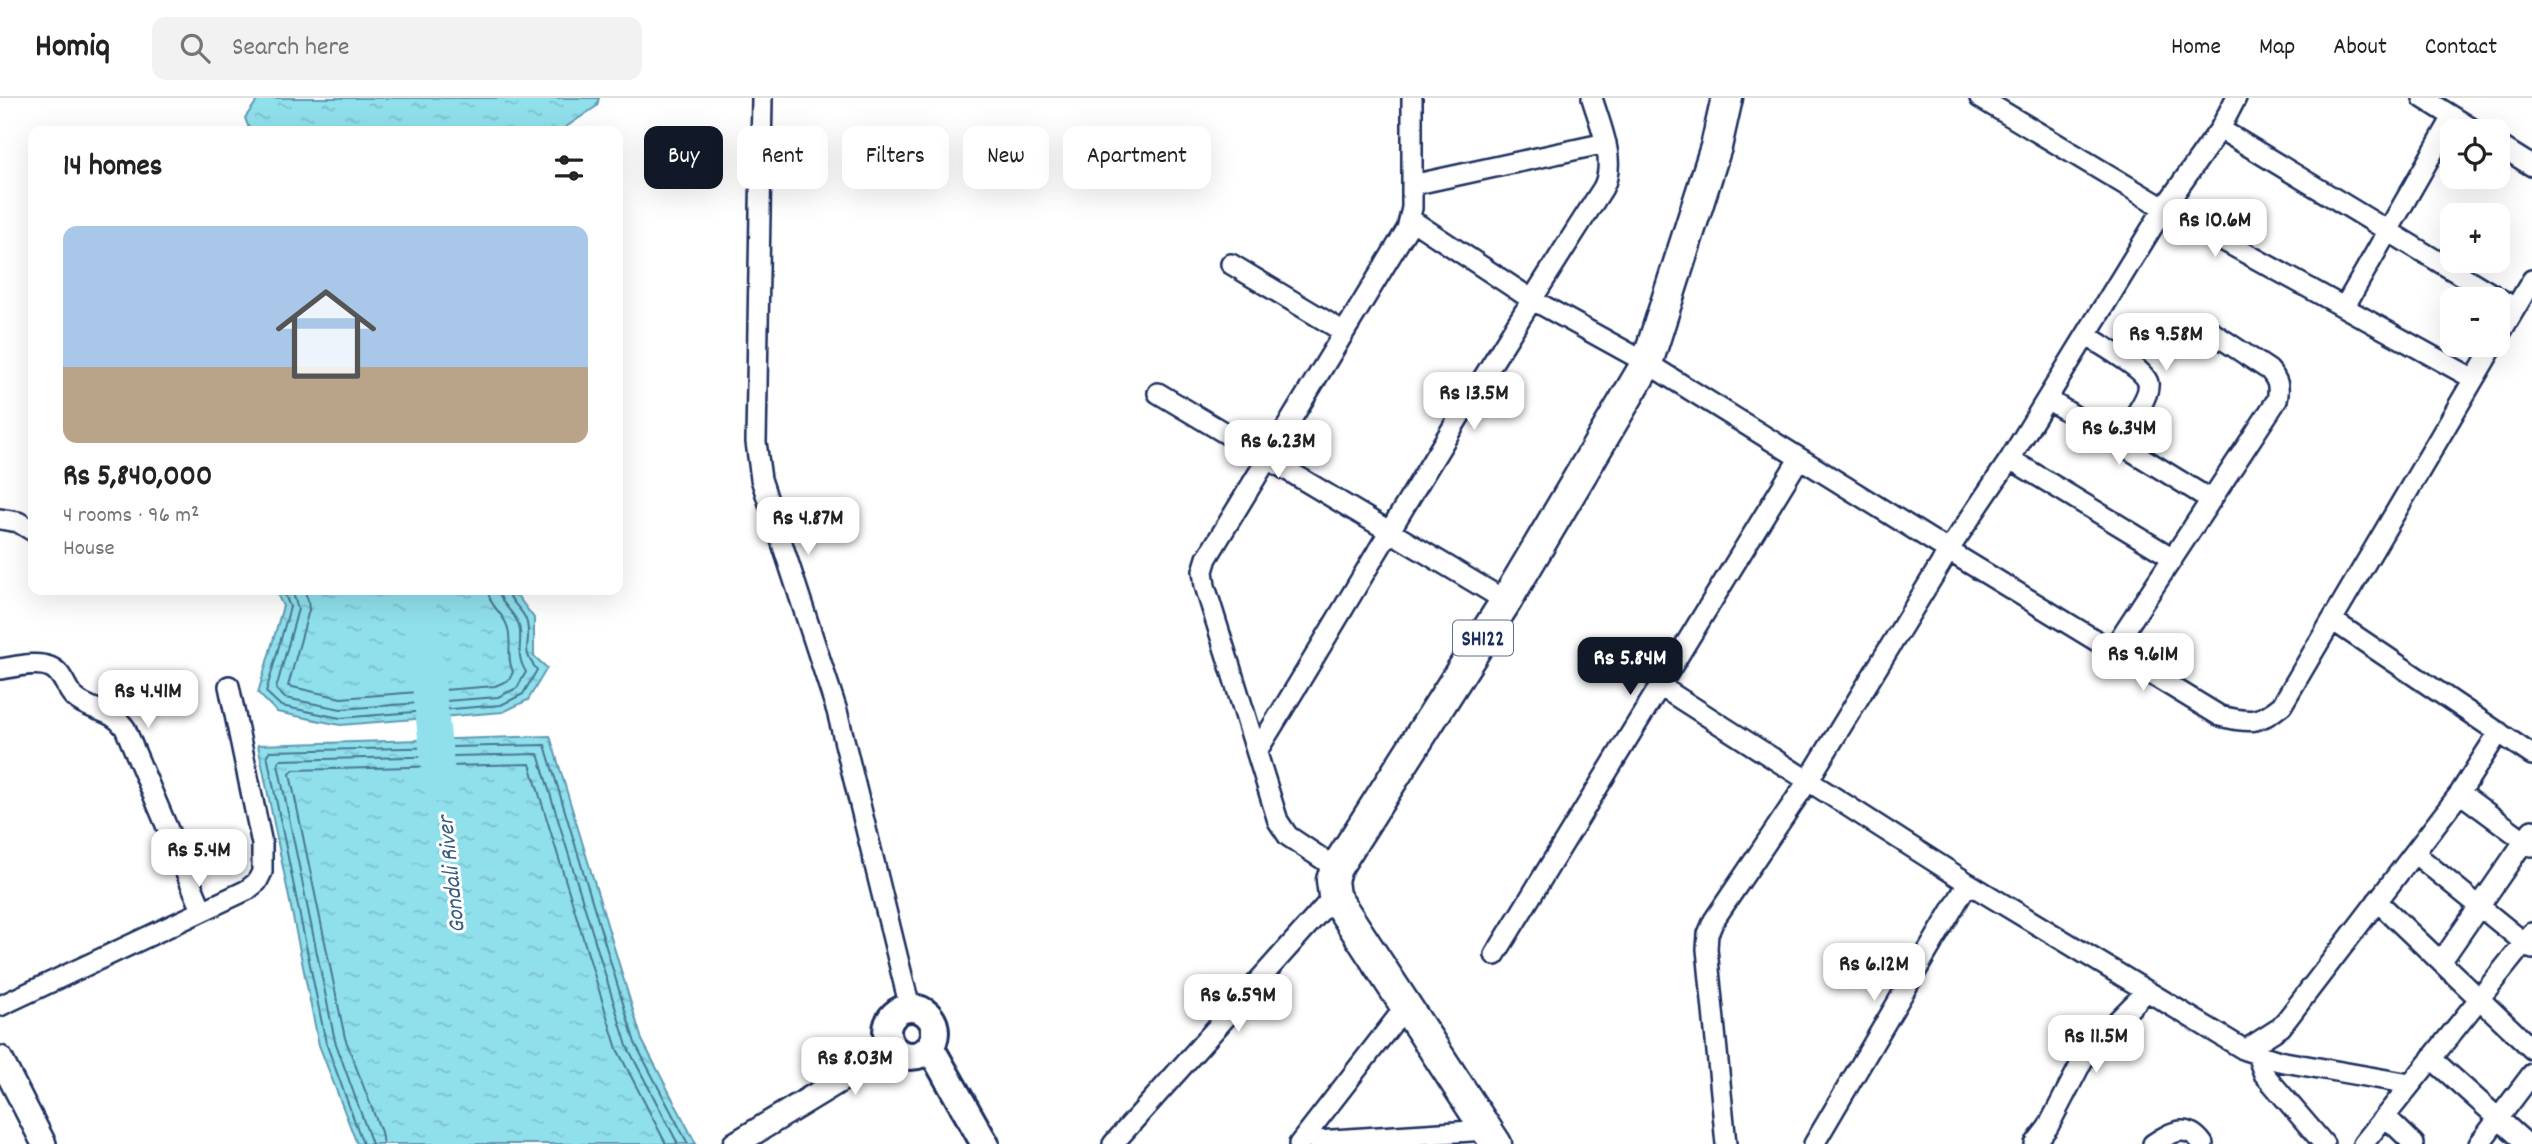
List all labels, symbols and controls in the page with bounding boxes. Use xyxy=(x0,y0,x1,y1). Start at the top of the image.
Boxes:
search box xyxy=(152,17,642,80)
text: Homiq xyxy=(35,25,110,72)
icon: search xyxy=(176,29,214,67)
text: Search here xyxy=(232,30,349,67)
text: Home xyxy=(2171,31,2221,65)
text: Map xyxy=(2259,31,2295,65)
text: About xyxy=(2333,31,2387,65)
text: Contact xyxy=(2425,31,2497,65)
map controls xyxy=(2440,119,2510,357)
button: locate xyxy=(2440,119,2510,189)
chip: Buy xyxy=(644,126,723,189)
chip: Rent xyxy=(737,126,828,189)
chip: Filters xyxy=(842,126,949,189)
chip: New xyxy=(963,126,1049,189)
chip: Apartment xyxy=(1063,126,1211,189)
text: 14 homes xyxy=(63,147,162,190)
icon: filters xyxy=(550,149,588,187)
pin: Rs 10.6M xyxy=(2143,200,2287,259)
button: + xyxy=(2440,203,2510,273)
text: Rs 10.6M xyxy=(2179,205,2251,238)
icon: home xyxy=(263,271,389,397)
button: − xyxy=(2440,287,2510,357)
pin: Rs 9.58M xyxy=(2094,314,2238,373)
text: Rs 9.58M xyxy=(2129,319,2203,352)
pin: Rs 13.5M xyxy=(1402,372,1546,432)
text: Rs 13.5M xyxy=(1439,378,1509,411)
pin: Rs 6.34M xyxy=(2047,408,2191,467)
text: Rs 6.34M xyxy=(2082,413,2156,446)
pin: Rs 6.23M xyxy=(1206,420,1350,480)
text: Rs 6.23M xyxy=(1241,426,1315,459)
text: Rs 5,840,000 xyxy=(63,457,212,500)
pin: Rs 4.87M xyxy=(736,498,880,557)
text: 4 rooms · 96 m² xyxy=(63,500,199,533)
text: Rs 4.87M xyxy=(772,503,844,536)
text: House xyxy=(63,533,115,566)
road number: SH122 xyxy=(1453,620,1513,656)
pin: Rs 9.61M xyxy=(2071,634,2215,693)
pin: Rs 5.84M xyxy=(1558,638,1702,697)
text: Rs 9.61M xyxy=(2108,639,2178,672)
text: Rs 5.84M xyxy=(1594,643,1666,676)
pin: Rs 4.41M xyxy=(76,670,220,730)
text: Rs 4.41M xyxy=(114,676,182,709)
water label: Gondali River xyxy=(430,811,476,935)
pin: Rs 5.4M xyxy=(134,830,264,889)
text: Rs 5.4M xyxy=(167,835,231,868)
pin: Rs 6.12M xyxy=(1802,944,1946,1003)
text: Rs 6.12M xyxy=(1839,949,1909,982)
pin: Rs 6.59M xyxy=(1166,974,1310,1034)
text: Rs 6.59M xyxy=(1200,980,1276,1013)
pin: Rs 11.5M xyxy=(2024,1016,2168,1075)
text: Rs 11.5M xyxy=(2064,1021,2128,1054)
pin: Rs 8.03M xyxy=(783,1038,927,1097)
text: Rs 8.03M xyxy=(817,1043,893,1076)

